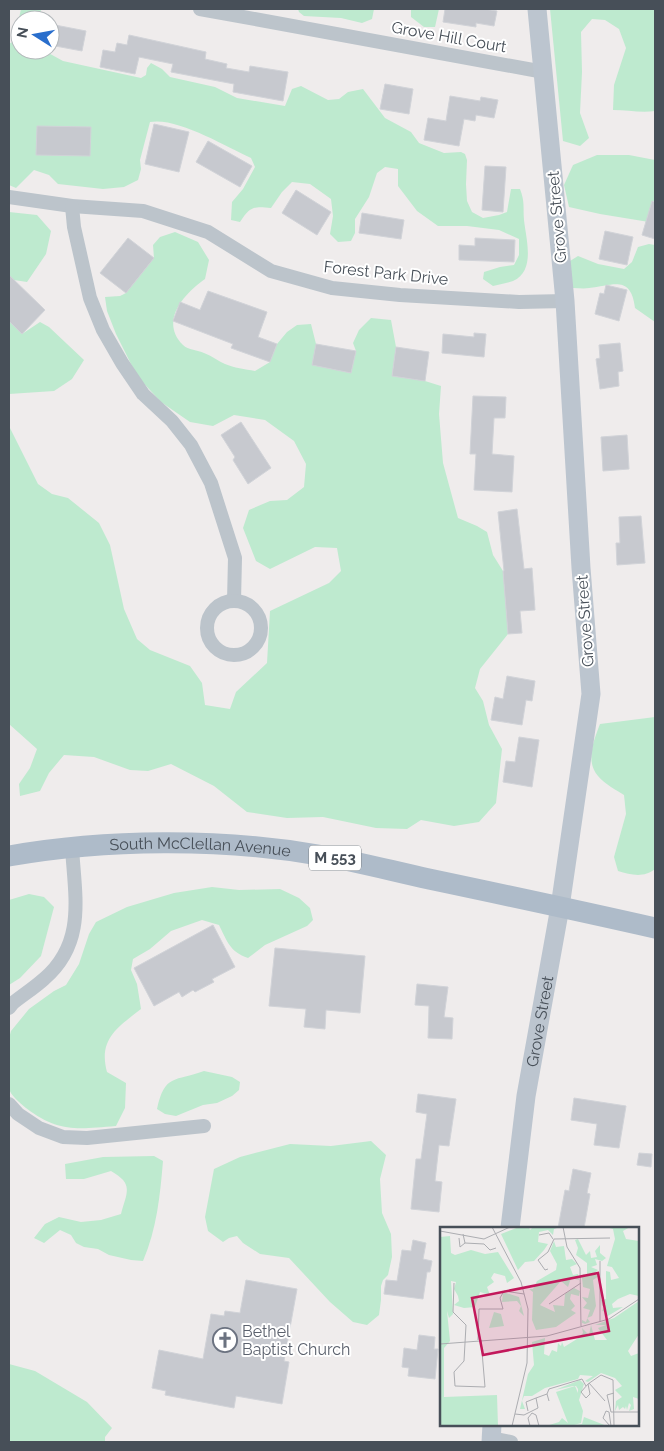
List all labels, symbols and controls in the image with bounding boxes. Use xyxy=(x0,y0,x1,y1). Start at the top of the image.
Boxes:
north arrow xyxy=(10,10,60,60)
street label: Grove Hill Court xyxy=(390,18,509,57)
text: N xyxy=(13,26,31,39)
street label: Grove Street xyxy=(543,170,570,264)
street label: Forest Park Drive xyxy=(323,257,449,289)
street label: Grove Street xyxy=(572,574,598,668)
street label: South McClellan Avenue xyxy=(109,833,292,860)
road number: M 553 xyxy=(309,846,361,870)
street label: Grove Street xyxy=(522,973,557,1068)
inset map xyxy=(440,1227,639,1426)
place label: Bethel Baptist Church xyxy=(242,1322,350,1359)
church icon: Bethel Baptist Church xyxy=(212,1327,238,1353)

